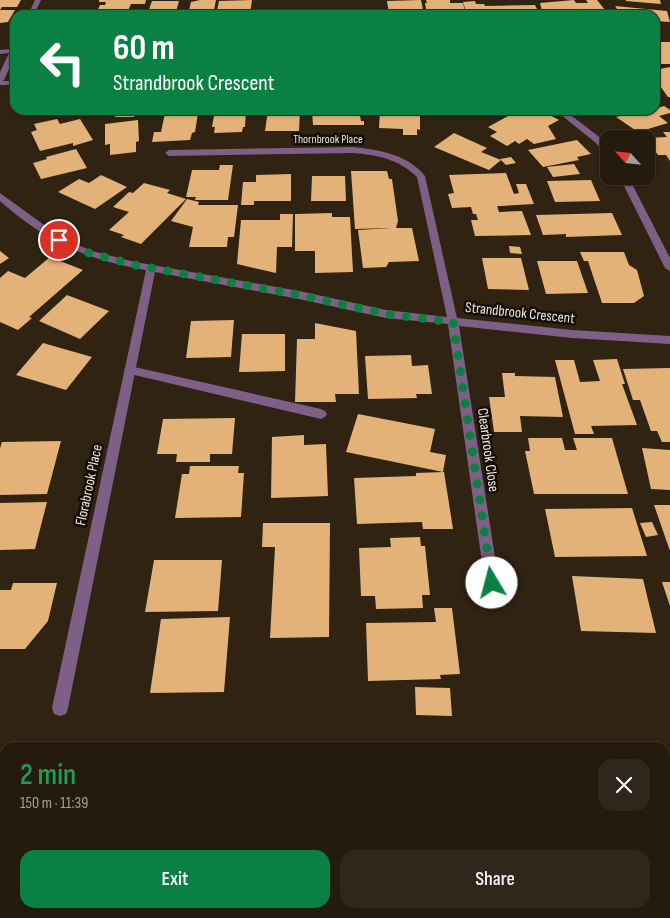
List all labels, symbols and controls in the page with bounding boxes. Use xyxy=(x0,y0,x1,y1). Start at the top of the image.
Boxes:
text: 60 m xyxy=(113,27,175,70)
icon: left xyxy=(30,30,95,95)
text: Strandbrook Crescent xyxy=(113,70,275,97)
north arrow xyxy=(600,130,655,185)
map controls xyxy=(600,130,655,185)
street label: Thornbrook Place xyxy=(293,132,363,147)
pin xyxy=(38,219,80,261)
icon: arrive xyxy=(45,226,73,254)
street label: Strandbrook Crescent xyxy=(464,298,576,328)
street label: Clearbrook Close xyxy=(473,407,503,493)
street label: Florabrook Place xyxy=(71,443,107,527)
position arrow xyxy=(465,556,517,608)
text: 2 min xyxy=(20,757,76,793)
button: close xyxy=(598,759,650,811)
text: 150 m · 11:39 xyxy=(20,794,88,813)
button: Exit xyxy=(20,850,330,908)
button: Share xyxy=(340,850,650,908)

